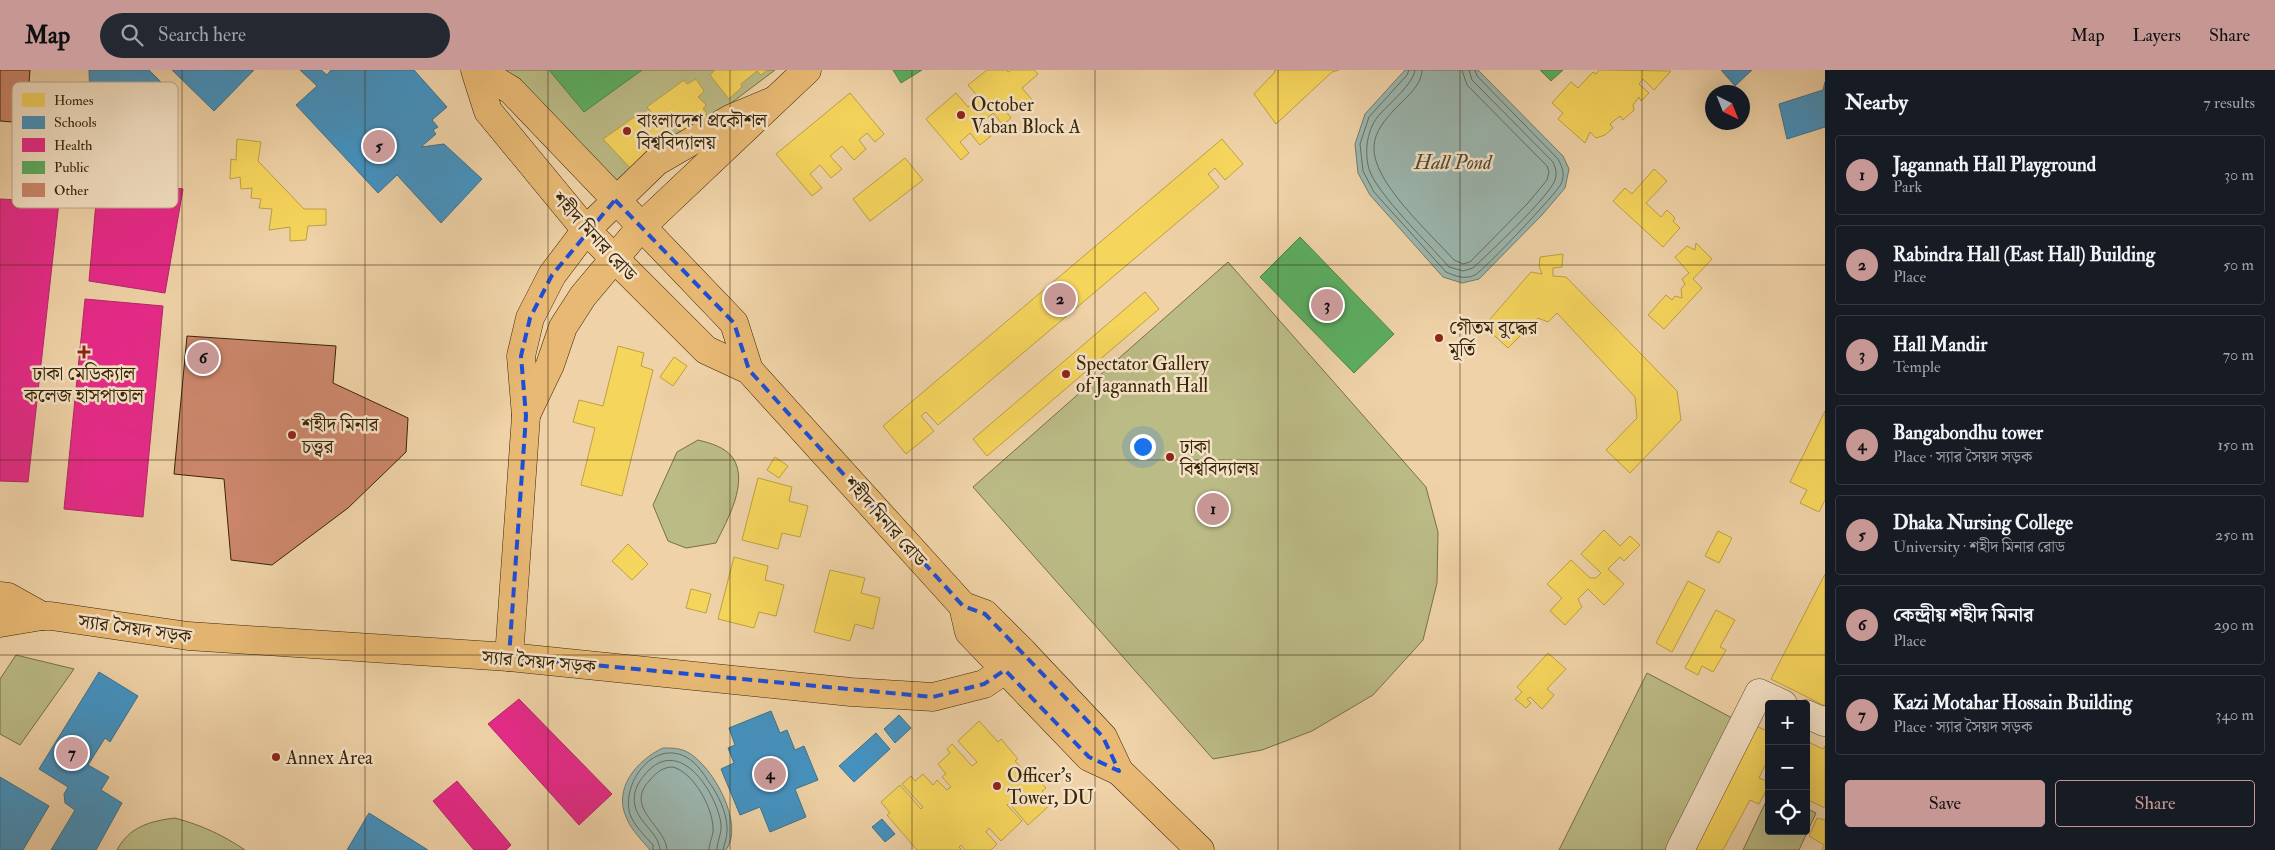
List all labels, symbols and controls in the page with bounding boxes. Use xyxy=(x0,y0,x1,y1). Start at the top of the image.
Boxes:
search box xyxy=(100,13,450,58)
text: Map xyxy=(25,20,70,51)
icon: search xyxy=(118,21,146,49)
text: Search here xyxy=(158,23,246,47)
text: Map xyxy=(2071,24,2105,47)
text: Layers xyxy=(2133,24,2181,47)
text: Share xyxy=(2209,24,2250,47)
legend xyxy=(12,82,178,208)
north arrow xyxy=(1705,85,1750,130)
text: Nearby xyxy=(1845,89,1908,116)
text: Homes xyxy=(54,92,94,109)
place label: October Vaban Block A xyxy=(971,93,1081,139)
text: 7 results xyxy=(2203,93,2255,113)
place label: বাংলাদেশ প্রকৌশল বিশ্ববিদ্যালয় xyxy=(636,109,768,155)
marker: October Vaban Block A xyxy=(955,109,967,121)
text: Schools xyxy=(54,114,97,131)
marker: বাংলাদেশ প্রকৌশল বিশ্ববিদ্যালয় xyxy=(621,125,633,137)
pin: 5 xyxy=(363,127,395,165)
text: Health xyxy=(54,137,93,154)
water label: Hall Pond xyxy=(1413,150,1493,175)
text: Jagannath Hall Playground xyxy=(1893,153,2096,177)
text: Public xyxy=(54,159,89,176)
text: 1 xyxy=(1859,165,1865,185)
text: 30 m xyxy=(2224,165,2254,185)
text: Park xyxy=(1893,177,1922,197)
text: Other xyxy=(54,182,89,199)
street label: শহীদ মিনার রোড xyxy=(546,186,642,287)
text: Rabindra Hall (East Hall) Building xyxy=(1893,243,2155,267)
text: 2 xyxy=(1858,255,1866,275)
text: 50 m xyxy=(2223,255,2254,275)
text: Place xyxy=(1893,267,1926,287)
pin: 2 xyxy=(1044,280,1076,318)
pin: 3 xyxy=(1311,286,1343,324)
place label: গৌতম বুদ্ধের মূর্তি xyxy=(1448,316,1539,362)
marker: গৌতম বুদ্ধের মূর্তি xyxy=(1433,332,1445,344)
text: Hall Mandir xyxy=(1893,333,1987,357)
pin: 6 xyxy=(187,339,219,377)
marker: ঢাকা মেডিক্যাল কলেজ হাসপাতাল xyxy=(77,345,91,359)
text: 3 xyxy=(1859,345,1865,365)
text: 70 m xyxy=(2223,345,2254,365)
place label: Spectator Gallery of Jagannath Hall xyxy=(1076,352,1210,398)
text: Temple xyxy=(1893,357,1941,377)
place label: ঢাকা মেডিক্যাল কলেজ হাসপাতাল xyxy=(23,362,145,408)
marker: Spectator Gallery of Jagannath Hall xyxy=(1060,368,1072,380)
place label: শহীদ মিনার চত্ত্বর xyxy=(301,413,380,459)
text: Bangabondhu tower xyxy=(1893,421,2043,445)
marker: শহীদ মিনার চত্ত্বর xyxy=(286,429,298,441)
your location xyxy=(1130,434,1156,460)
place label: ঢাকা বিশ্ববিদ্যালয় xyxy=(1179,435,1260,481)
text: 4 xyxy=(1858,435,1866,455)
text: 150 m xyxy=(2217,435,2254,455)
text: Place · স্যার সৈয়দ সড়ক xyxy=(1893,447,2032,467)
marker: ঢাকা বিশ্ববিদ্যালয় xyxy=(1164,451,1176,463)
street label: শহীদ মিনার রোড xyxy=(838,471,933,573)
pin: 1 xyxy=(1197,490,1229,528)
text: Dhaka Nursing College xyxy=(1893,511,2073,535)
text: 5 xyxy=(1858,525,1866,545)
text: 250 m xyxy=(2215,525,2254,545)
text: University · শহীদ মিনার রোড xyxy=(1893,537,2065,557)
text: কেন্দ্রীয় শহীদ মিনার xyxy=(1893,603,2034,627)
street label: স্যার সৈয়দ সড়ক xyxy=(76,609,194,649)
text: 6 xyxy=(1858,615,1866,635)
text: 290 m xyxy=(2214,615,2254,635)
text: Place xyxy=(1893,631,1926,651)
street label: স্যার সৈয়দ সড়ক xyxy=(480,645,597,679)
text: Kazi Motahar Hossain Building xyxy=(1893,691,2132,715)
map controls xyxy=(1765,700,1810,835)
button: + xyxy=(1765,700,1810,745)
text: 7 xyxy=(1858,705,1866,725)
text: 340 m xyxy=(2215,705,2254,725)
text: Place · স্যার সৈয়দ সড়ক xyxy=(1893,717,2032,737)
pin: 7 xyxy=(56,734,88,772)
button: − xyxy=(1765,745,1810,790)
place label: Annex Area xyxy=(285,746,373,770)
marker: Annex Area xyxy=(270,751,282,763)
pin: 4 xyxy=(754,755,786,793)
place label: Officer's Tower, DU xyxy=(1007,764,1094,810)
marker: Officer's Tower, DU xyxy=(991,780,1003,792)
button: Save xyxy=(1845,780,2045,827)
button: Share xyxy=(2055,780,2255,827)
button: locate xyxy=(1765,790,1810,835)

